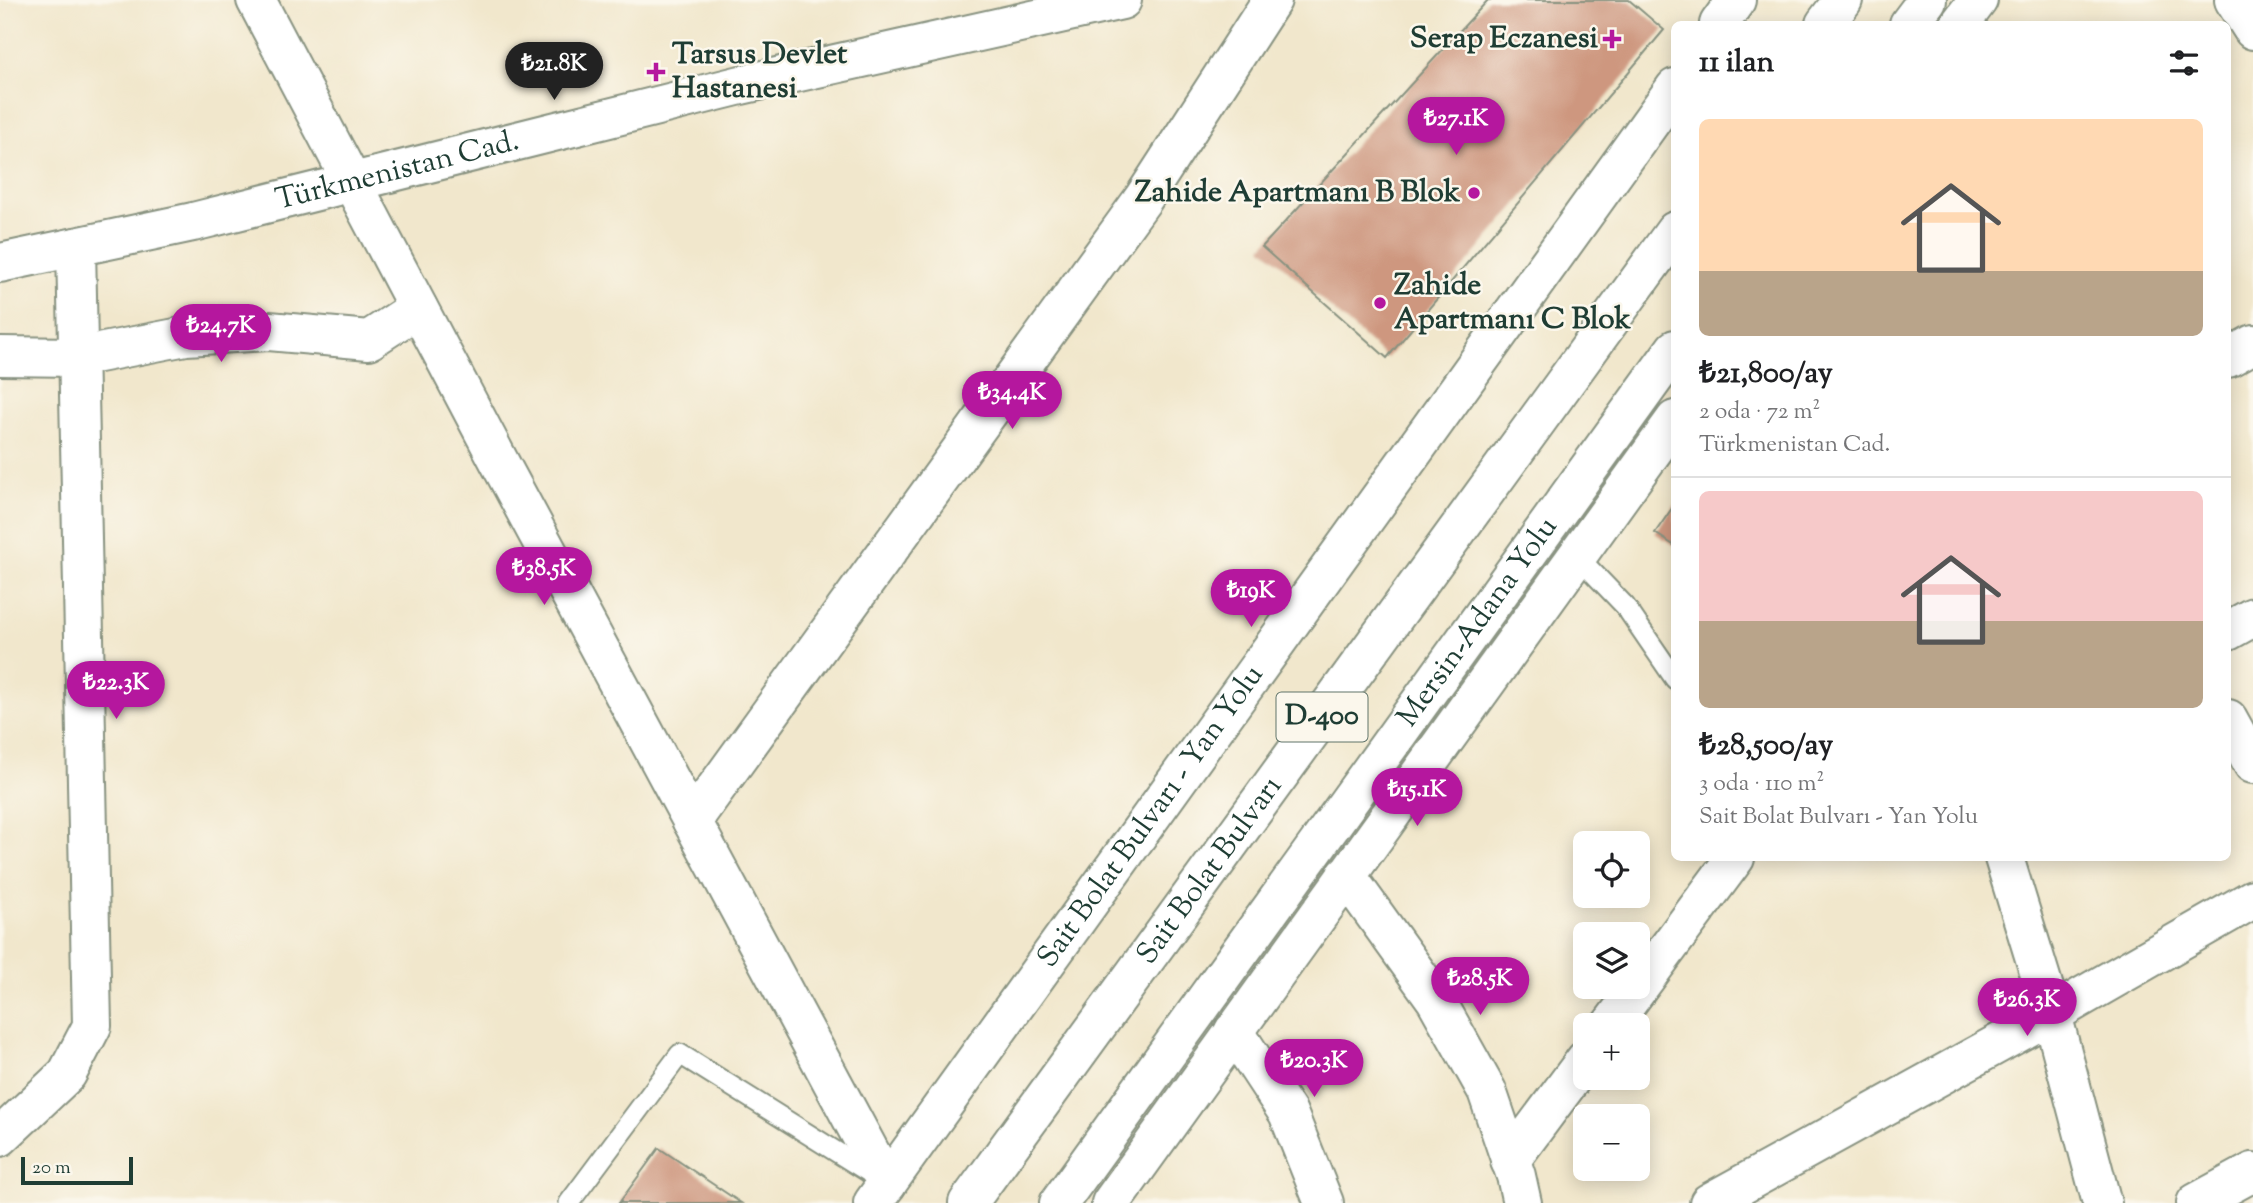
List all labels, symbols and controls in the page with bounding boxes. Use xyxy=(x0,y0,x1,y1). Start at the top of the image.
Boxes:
place label: Serap Eczanesi xyxy=(1410,18,1598,61)
marker: Serap Eczanesi xyxy=(1604,31,1620,47)
place label: Tarsus Devlet Hastanesi xyxy=(672,34,848,111)
pin: ₺21.8K xyxy=(497,42,611,102)
text: 11 ilan xyxy=(1699,42,1774,85)
icon: filters xyxy=(2165,44,2203,82)
text: ₺21.8K xyxy=(521,48,587,81)
marker: Tarsus Devlet Hastanesi xyxy=(646,62,666,82)
pin: ₺27.1K xyxy=(1399,97,1513,157)
text: ₺27.1K xyxy=(1424,103,1488,136)
street label: Türkmenistan Cad. xyxy=(271,120,524,222)
icon: home xyxy=(1888,165,2014,291)
place label: Zahide Apartmanı B Blok xyxy=(1135,172,1461,215)
marker: Zahide Apartmanı B Blok xyxy=(1466,185,1482,201)
place label: Zahide Apartmanı C Blok xyxy=(1394,265,1632,342)
marker: Zahide Apartmanı C Blok xyxy=(1372,295,1388,311)
pin: ₺24.7K xyxy=(164,304,278,364)
text: ₺24.7K xyxy=(186,310,256,343)
text: ₺21,800/ay xyxy=(1699,353,1833,396)
pin: ₺34.4K xyxy=(955,372,1069,431)
text: ₺34.4K xyxy=(978,377,1046,410)
text: 2 oda · 72 m² xyxy=(1699,396,1820,429)
text: Türkmenistan Cad. xyxy=(1699,429,1890,462)
street label: Mersin-Adana Yolu xyxy=(1387,508,1569,736)
icon: home xyxy=(1888,537,2014,663)
pin: ₺38.5K xyxy=(487,548,601,607)
text: ₺38.5K xyxy=(512,553,576,586)
pin: ₺19K xyxy=(1210,570,1292,629)
text: ₺19K xyxy=(1227,575,1275,608)
street label: Sait Bolat Bulvarı - Yan Yolu xyxy=(1031,659,1273,975)
pin: ₺22.3K xyxy=(59,662,173,721)
text: ₺22.3K xyxy=(83,667,149,700)
road number: D-400 xyxy=(1276,692,1368,742)
text: ₺28,500/ay xyxy=(1699,725,1833,768)
pin: ₺15.1K xyxy=(1360,768,1474,828)
text: 3 oda · 110 m² xyxy=(1699,768,1824,801)
street label: Sait Bolat Bulvarı xyxy=(1130,769,1290,971)
text: ₺15.1K xyxy=(1387,774,1447,807)
text: Sait Bolat Bulvarı - Yan Yolu xyxy=(1699,801,1978,834)
map controls xyxy=(1573,831,1650,1181)
button: locate xyxy=(1573,831,1650,908)
button: layers xyxy=(1573,922,1650,999)
pin: ₺28.5K xyxy=(1423,958,1537,1017)
text: ₺28.5K xyxy=(1447,963,1513,996)
pin: ₺26.3K xyxy=(1970,978,2084,1038)
text: ₺26.3K xyxy=(1994,984,2060,1017)
button: + xyxy=(1573,1013,1650,1090)
pin: ₺20.3K xyxy=(1257,1040,1371,1099)
text: ₺20.3K xyxy=(1280,1045,1348,1078)
button: − xyxy=(1573,1104,1650,1181)
scale bar xyxy=(21,1154,133,1186)
text: 20 m xyxy=(32,1155,71,1182)

